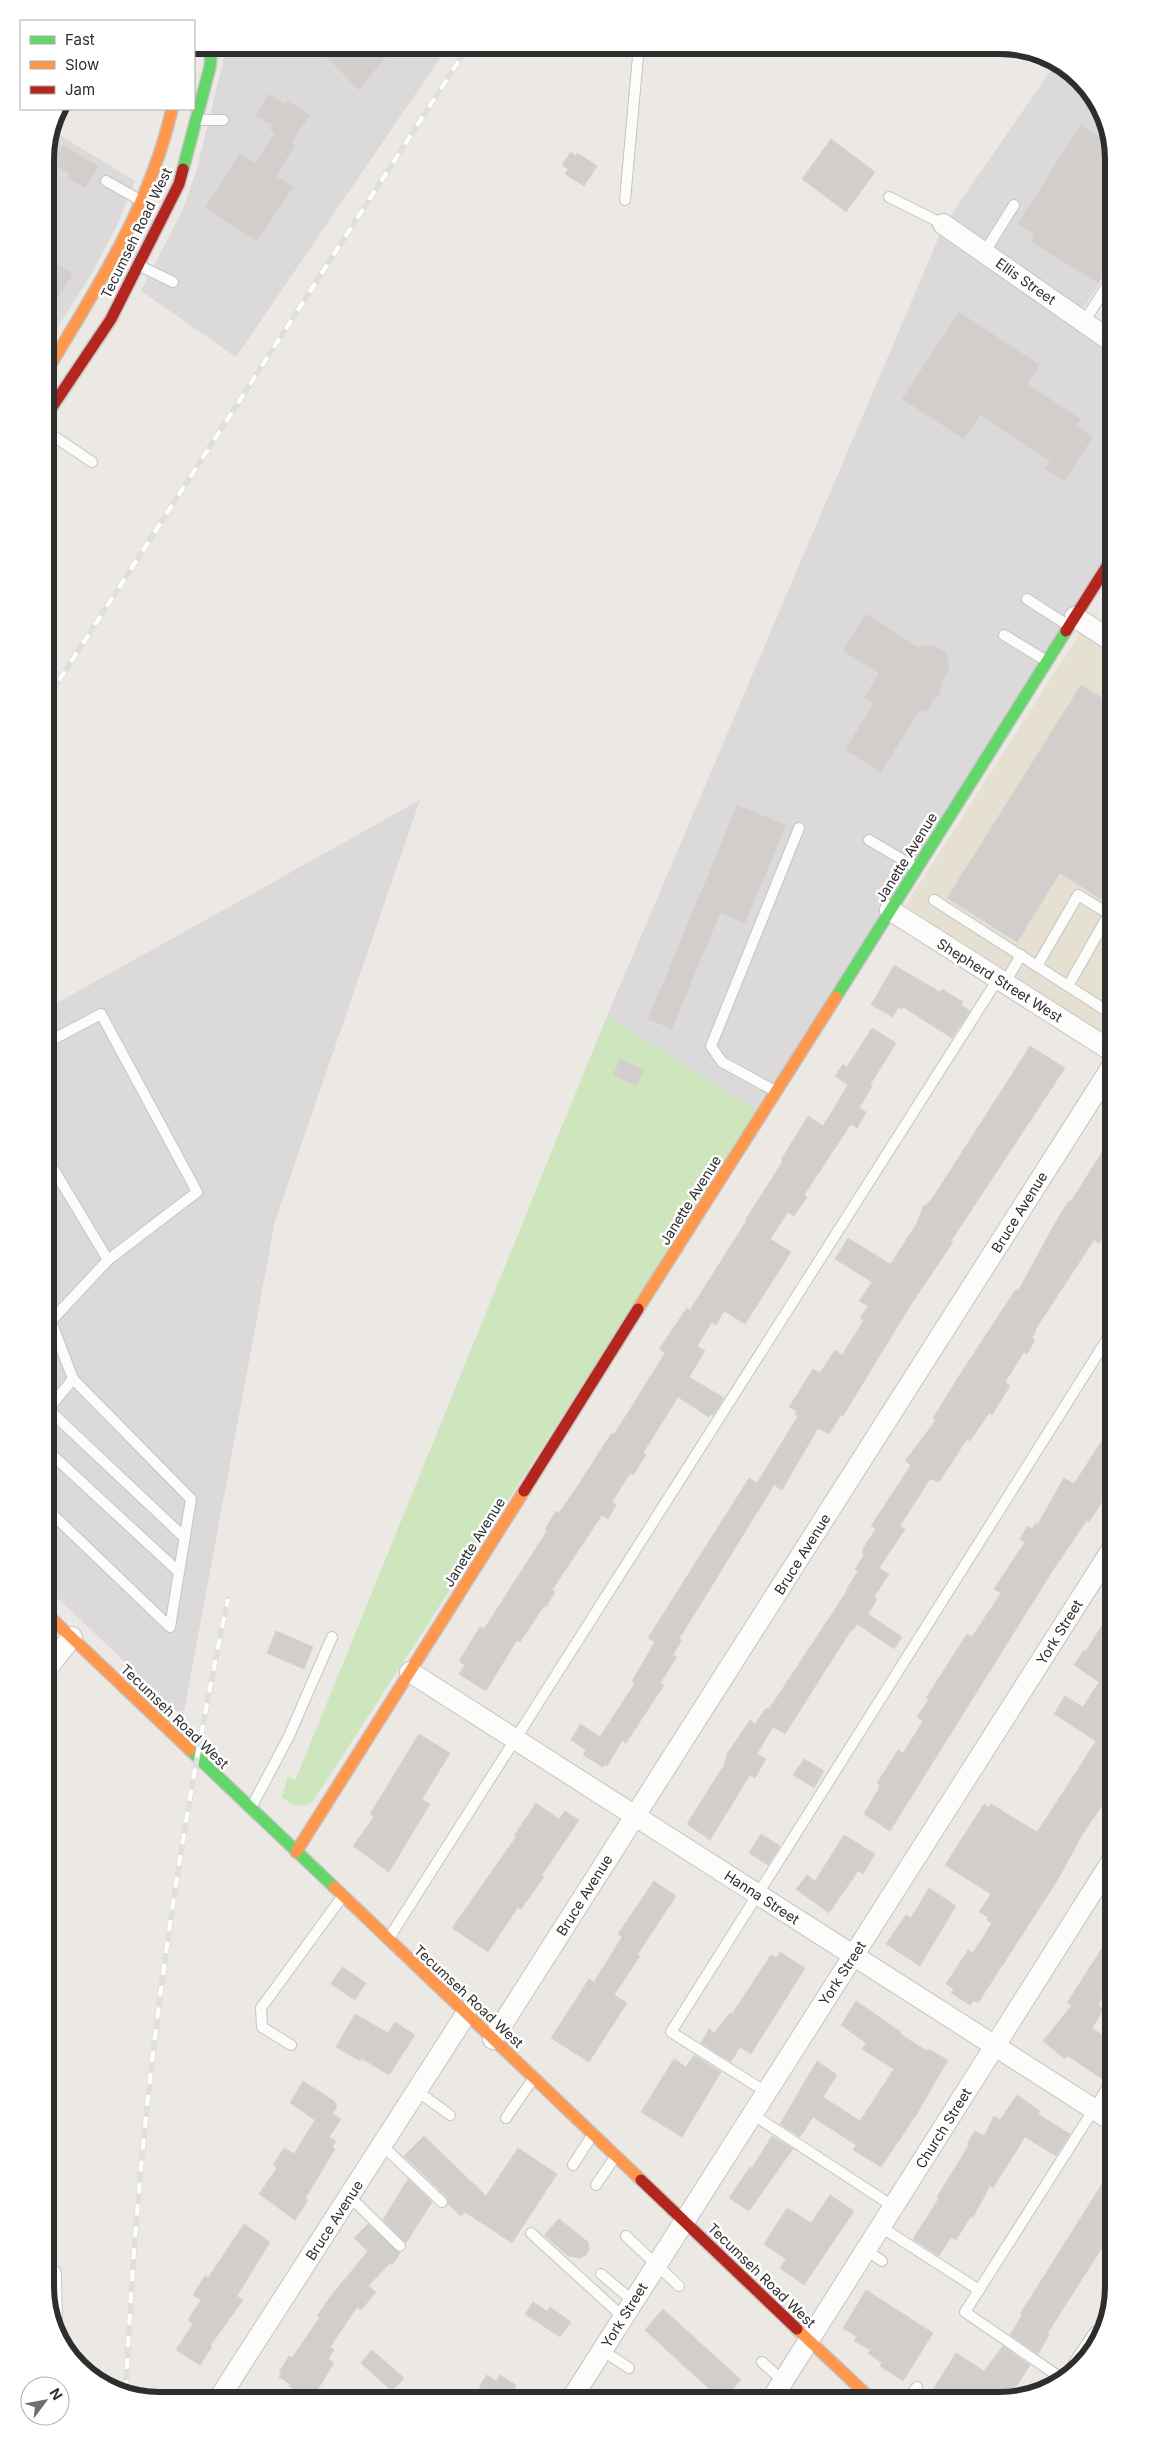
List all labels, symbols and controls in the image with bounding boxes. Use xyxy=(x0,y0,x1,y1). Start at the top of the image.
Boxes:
legend xyxy=(20,20,195,110)
text: Fast xyxy=(65,30,95,49)
text: Slow xyxy=(65,55,99,74)
text: Jam xyxy=(65,80,95,99)
street label: Tecumseh Road West xyxy=(97,164,175,301)
street label: Ellis Street xyxy=(993,254,1060,308)
street label: Janette Avenue xyxy=(872,809,940,905)
street label: Shepherd Street West xyxy=(934,934,1066,1026)
street label: Janette Avenue xyxy=(656,1152,724,1248)
street label: Bruce Avenue xyxy=(987,1168,1051,1256)
street label: Janette Avenue xyxy=(440,1494,508,1590)
street label: Bruce Avenue xyxy=(770,1510,834,1598)
street label: York Street xyxy=(1032,1596,1086,1668)
street label: Tecumseh Road West xyxy=(118,1660,233,1772)
street label: Bruce Avenue xyxy=(552,1851,616,1939)
street label: Hanna Street xyxy=(721,1866,803,1928)
street label: York Street xyxy=(815,1937,869,2008)
street label: Tecumseh Road West xyxy=(411,1941,528,2051)
street label: Church Street xyxy=(912,2084,975,2171)
street label: Bruce Avenue xyxy=(302,2177,366,2263)
street label: Tecumseh Road West xyxy=(705,2219,820,2331)
street label: York Street xyxy=(597,2279,651,2351)
north arrow xyxy=(20,2376,70,2426)
text: N xyxy=(46,2385,66,2403)

